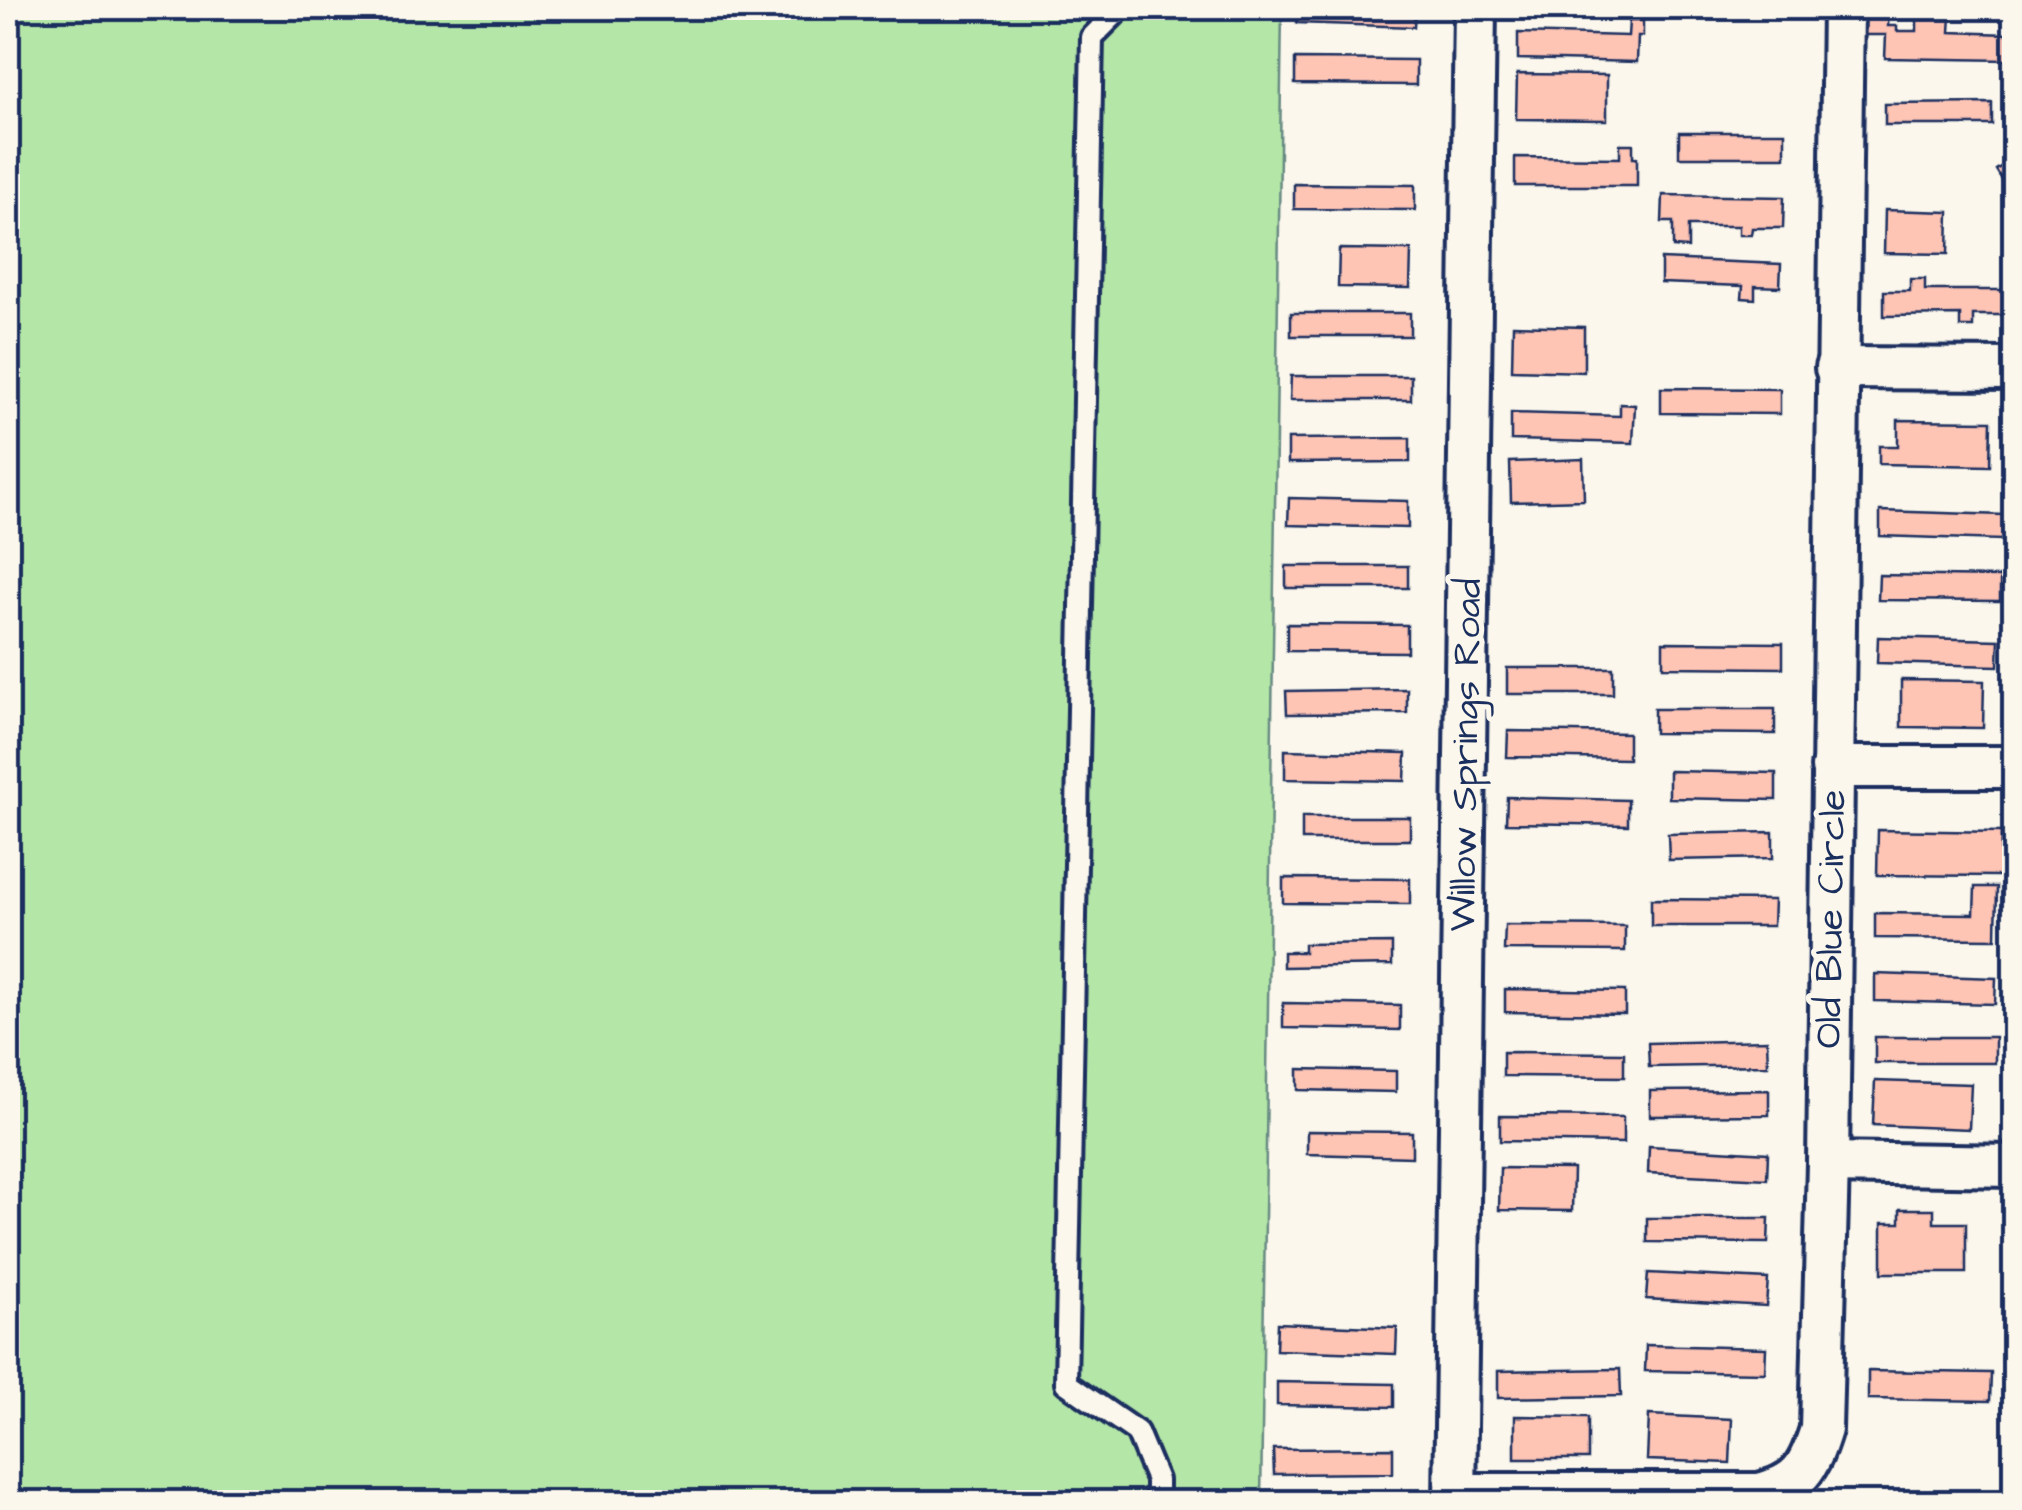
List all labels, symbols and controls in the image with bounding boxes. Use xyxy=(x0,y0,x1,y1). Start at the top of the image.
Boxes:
street label: Willow Springs Road xyxy=(1437,578,1495,932)
street label: Old Blue Circle xyxy=(1803,789,1859,1049)

